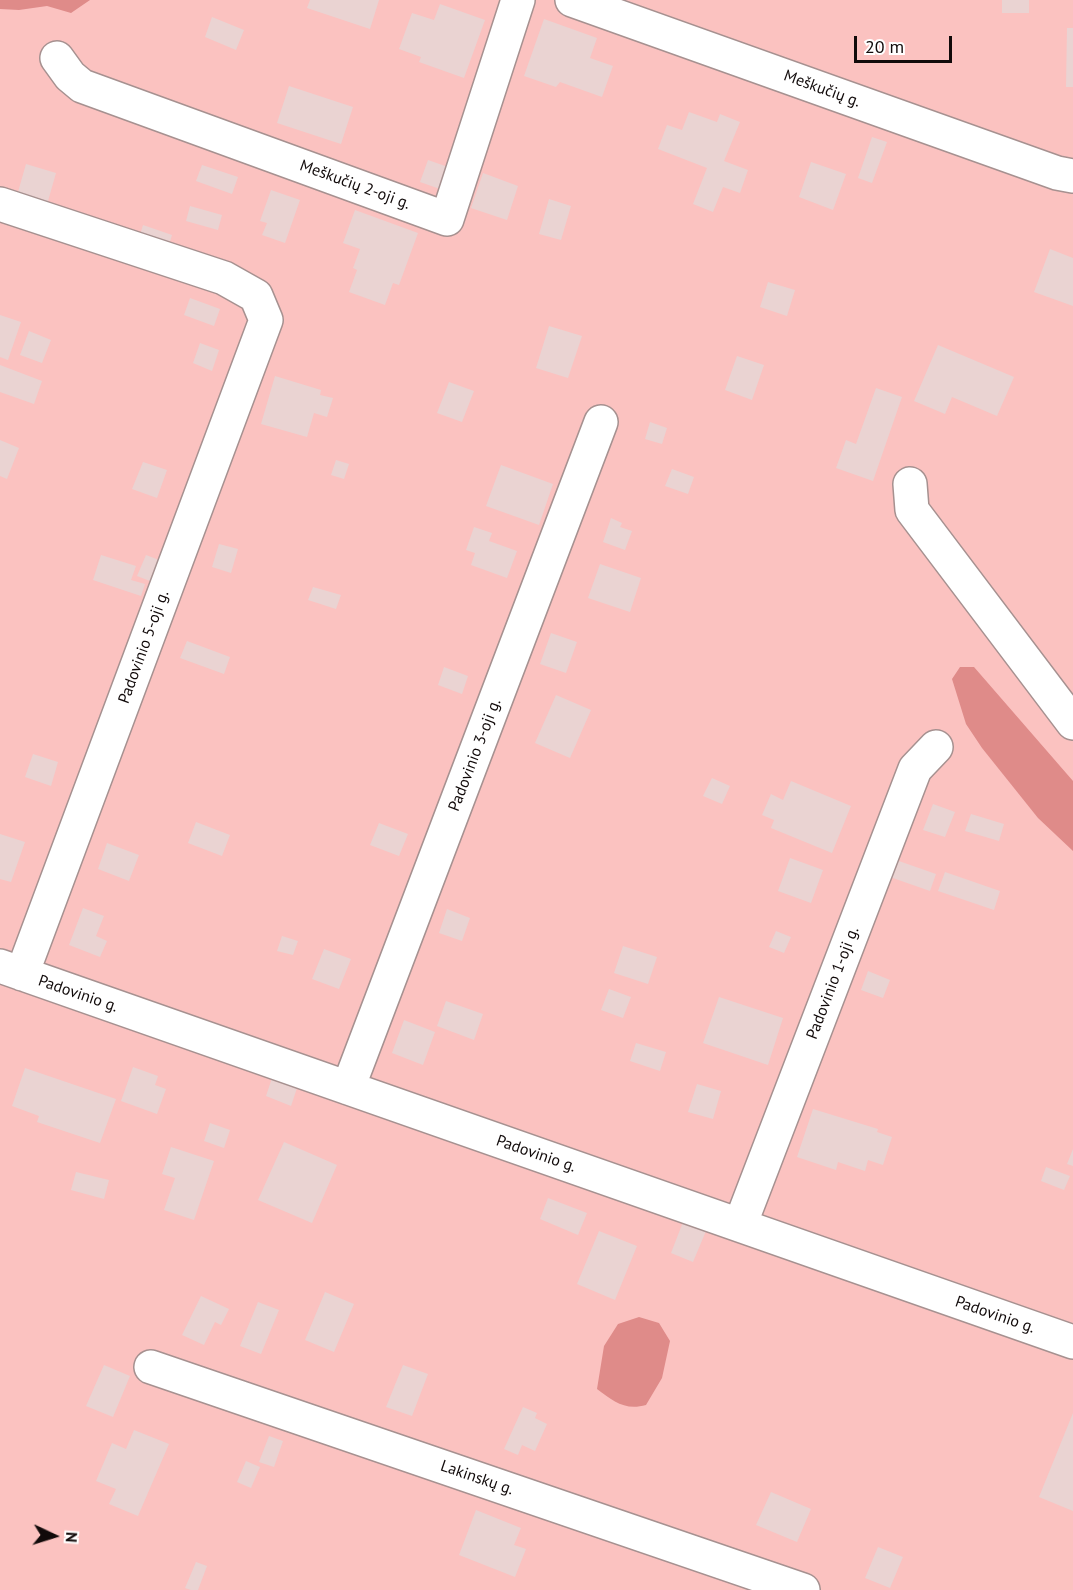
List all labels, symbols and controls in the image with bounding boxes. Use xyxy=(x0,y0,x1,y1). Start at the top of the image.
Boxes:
scale bar xyxy=(857,24,954,62)
text: 20 m xyxy=(865,35,904,58)
street label: Meškučių g. xyxy=(781,66,863,112)
street label: Meškučių 2-oji g. xyxy=(297,156,413,214)
street label: Padovinio 5-oji g. xyxy=(115,588,173,706)
street label: Padovinio 3-oji g. xyxy=(445,696,505,814)
street label: Padovinio 1-oji g. xyxy=(803,924,863,1042)
street label: Padovinio g. xyxy=(36,971,120,1017)
street label: Padovinio g. xyxy=(494,1131,578,1177)
street label: Padovinio g. xyxy=(953,1292,1037,1338)
street label: Lakinskų g. xyxy=(438,1457,516,1499)
north arrow xyxy=(24,1506,84,1566)
text: N xyxy=(62,1531,82,1543)

